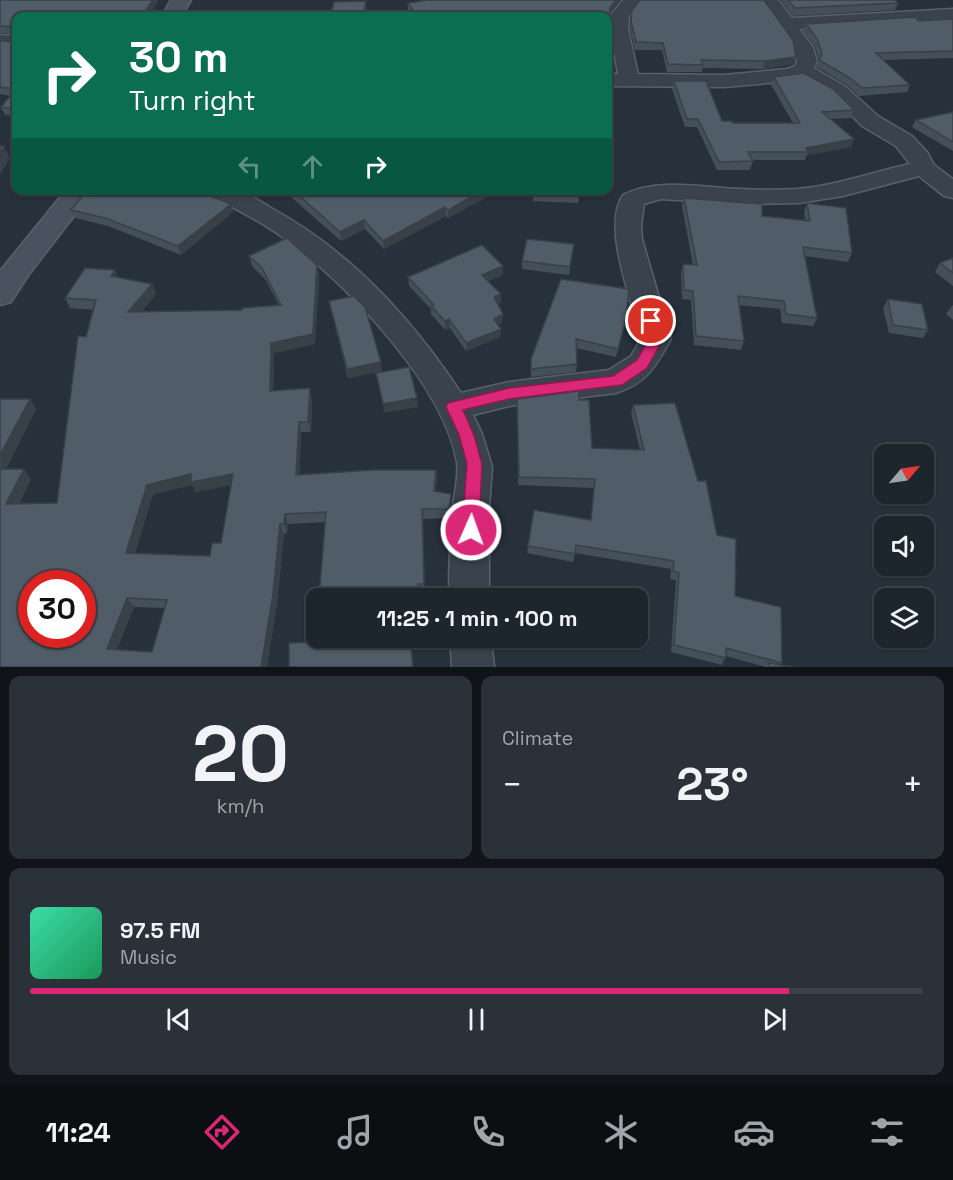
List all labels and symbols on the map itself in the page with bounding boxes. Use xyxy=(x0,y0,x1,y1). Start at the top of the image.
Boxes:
pin xyxy=(625,295,676,346)
north arrow xyxy=(874,444,934,504)
position arrow xyxy=(439,498,503,562)
speed limit sign: 30 xyxy=(18,570,96,648)

